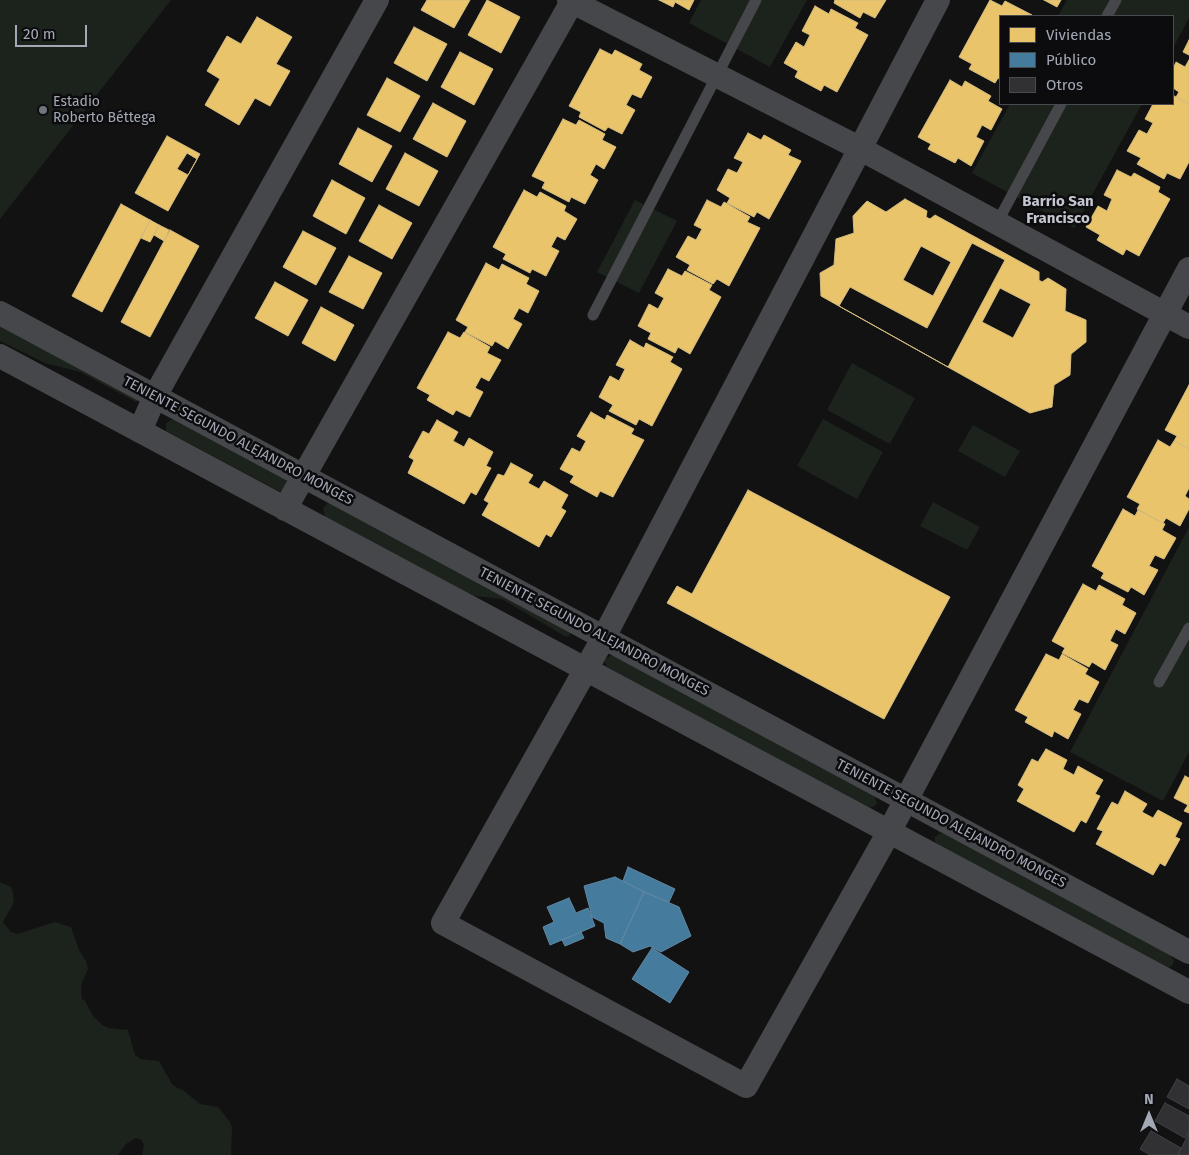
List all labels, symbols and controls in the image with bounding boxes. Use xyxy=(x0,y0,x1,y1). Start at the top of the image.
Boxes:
scale bar xyxy=(18,15,90,47)
legend xyxy=(999,15,1174,105)
text: 20 m xyxy=(23,25,56,43)
text: Viviendas xyxy=(1046,26,1111,44)
text: Público xyxy=(1046,51,1096,69)
text: Otros xyxy=(1046,76,1083,94)
place label: Estadio Roberto Béttega xyxy=(53,94,156,126)
marker: Estadio Roberto Béttega xyxy=(37,104,49,116)
district label: Barrio San Francisco xyxy=(1022,193,1094,228)
street label: TENIENTE SEGUNDO ALEJANDRO MONGES xyxy=(120,373,356,509)
street label: TENIENTE SEGUNDO ALEJANDRO MONGES xyxy=(476,564,712,700)
street label: TENIENTE SEGUNDO ALEJANDRO MONGES xyxy=(833,756,1069,892)
north arrow xyxy=(1124,1090,1174,1140)
text: N xyxy=(1144,1091,1154,1108)

